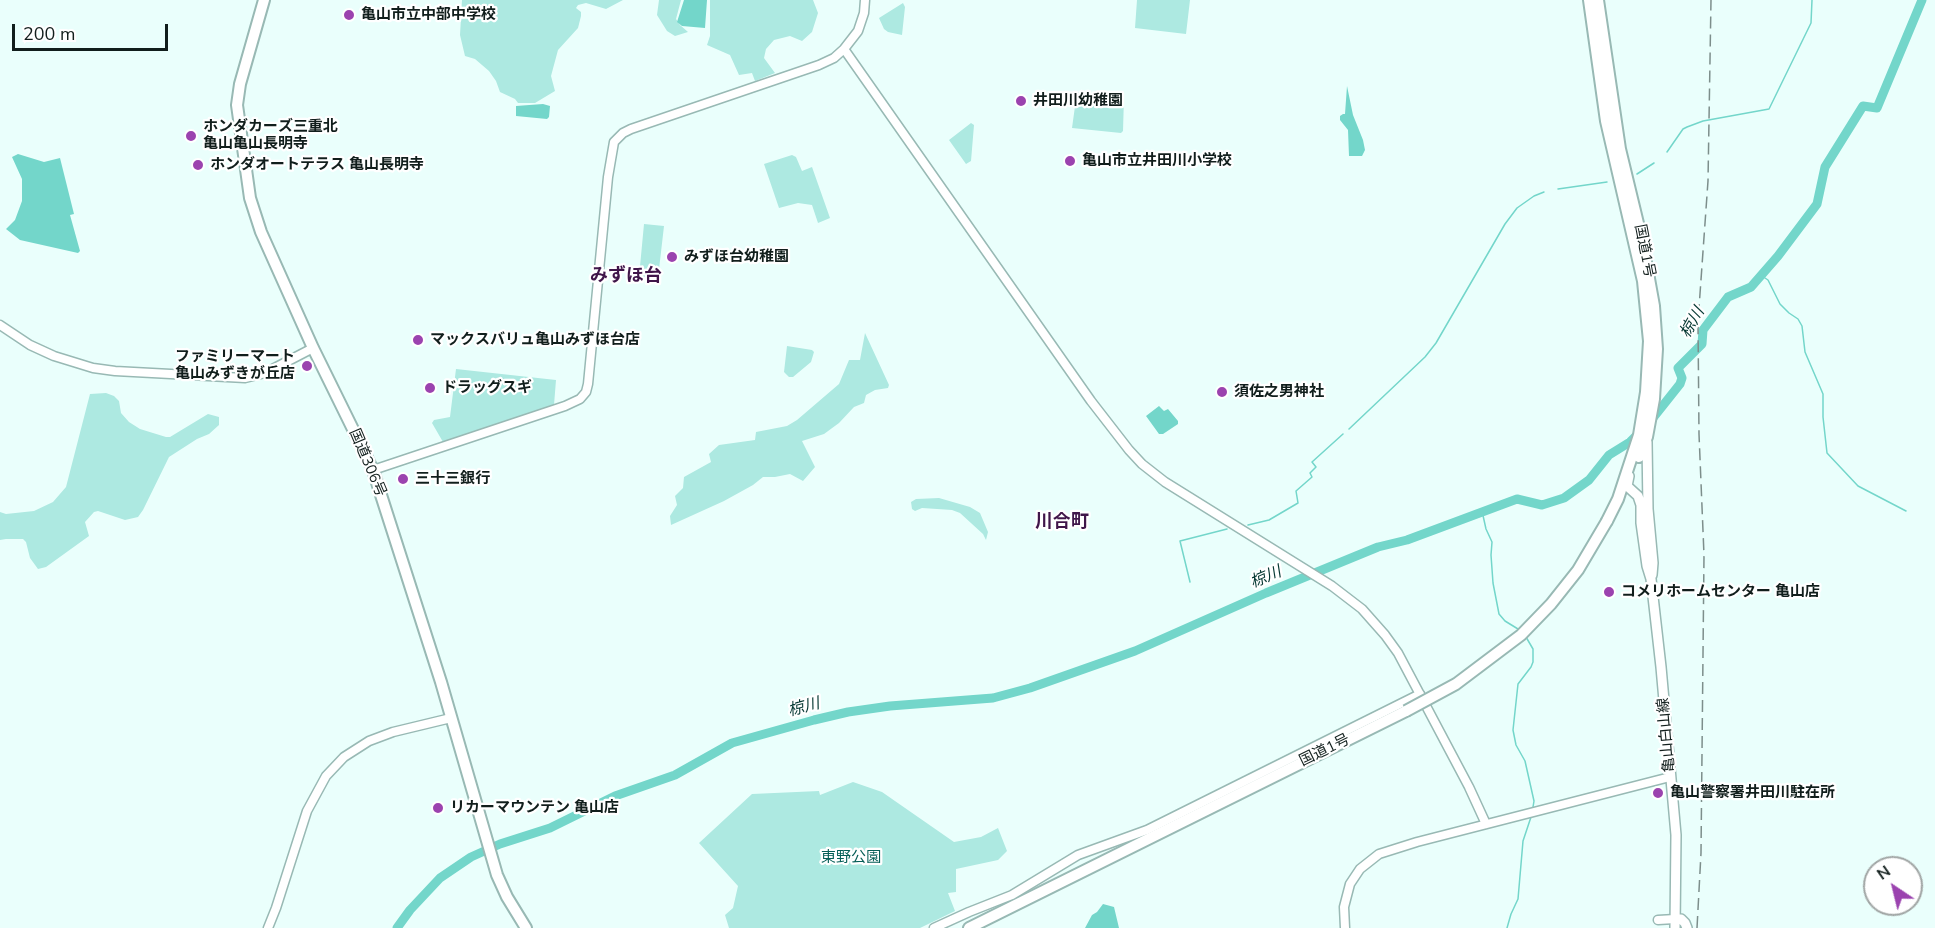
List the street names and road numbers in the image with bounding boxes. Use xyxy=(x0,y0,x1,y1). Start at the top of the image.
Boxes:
street label: 国道1号 xyxy=(1630,223,1658,279)
street label: 国道306号 xyxy=(345,426,389,500)
street label: 亀山白山線 xyxy=(1655,697,1679,773)
street label: 国道1号 xyxy=(1297,731,1353,771)

